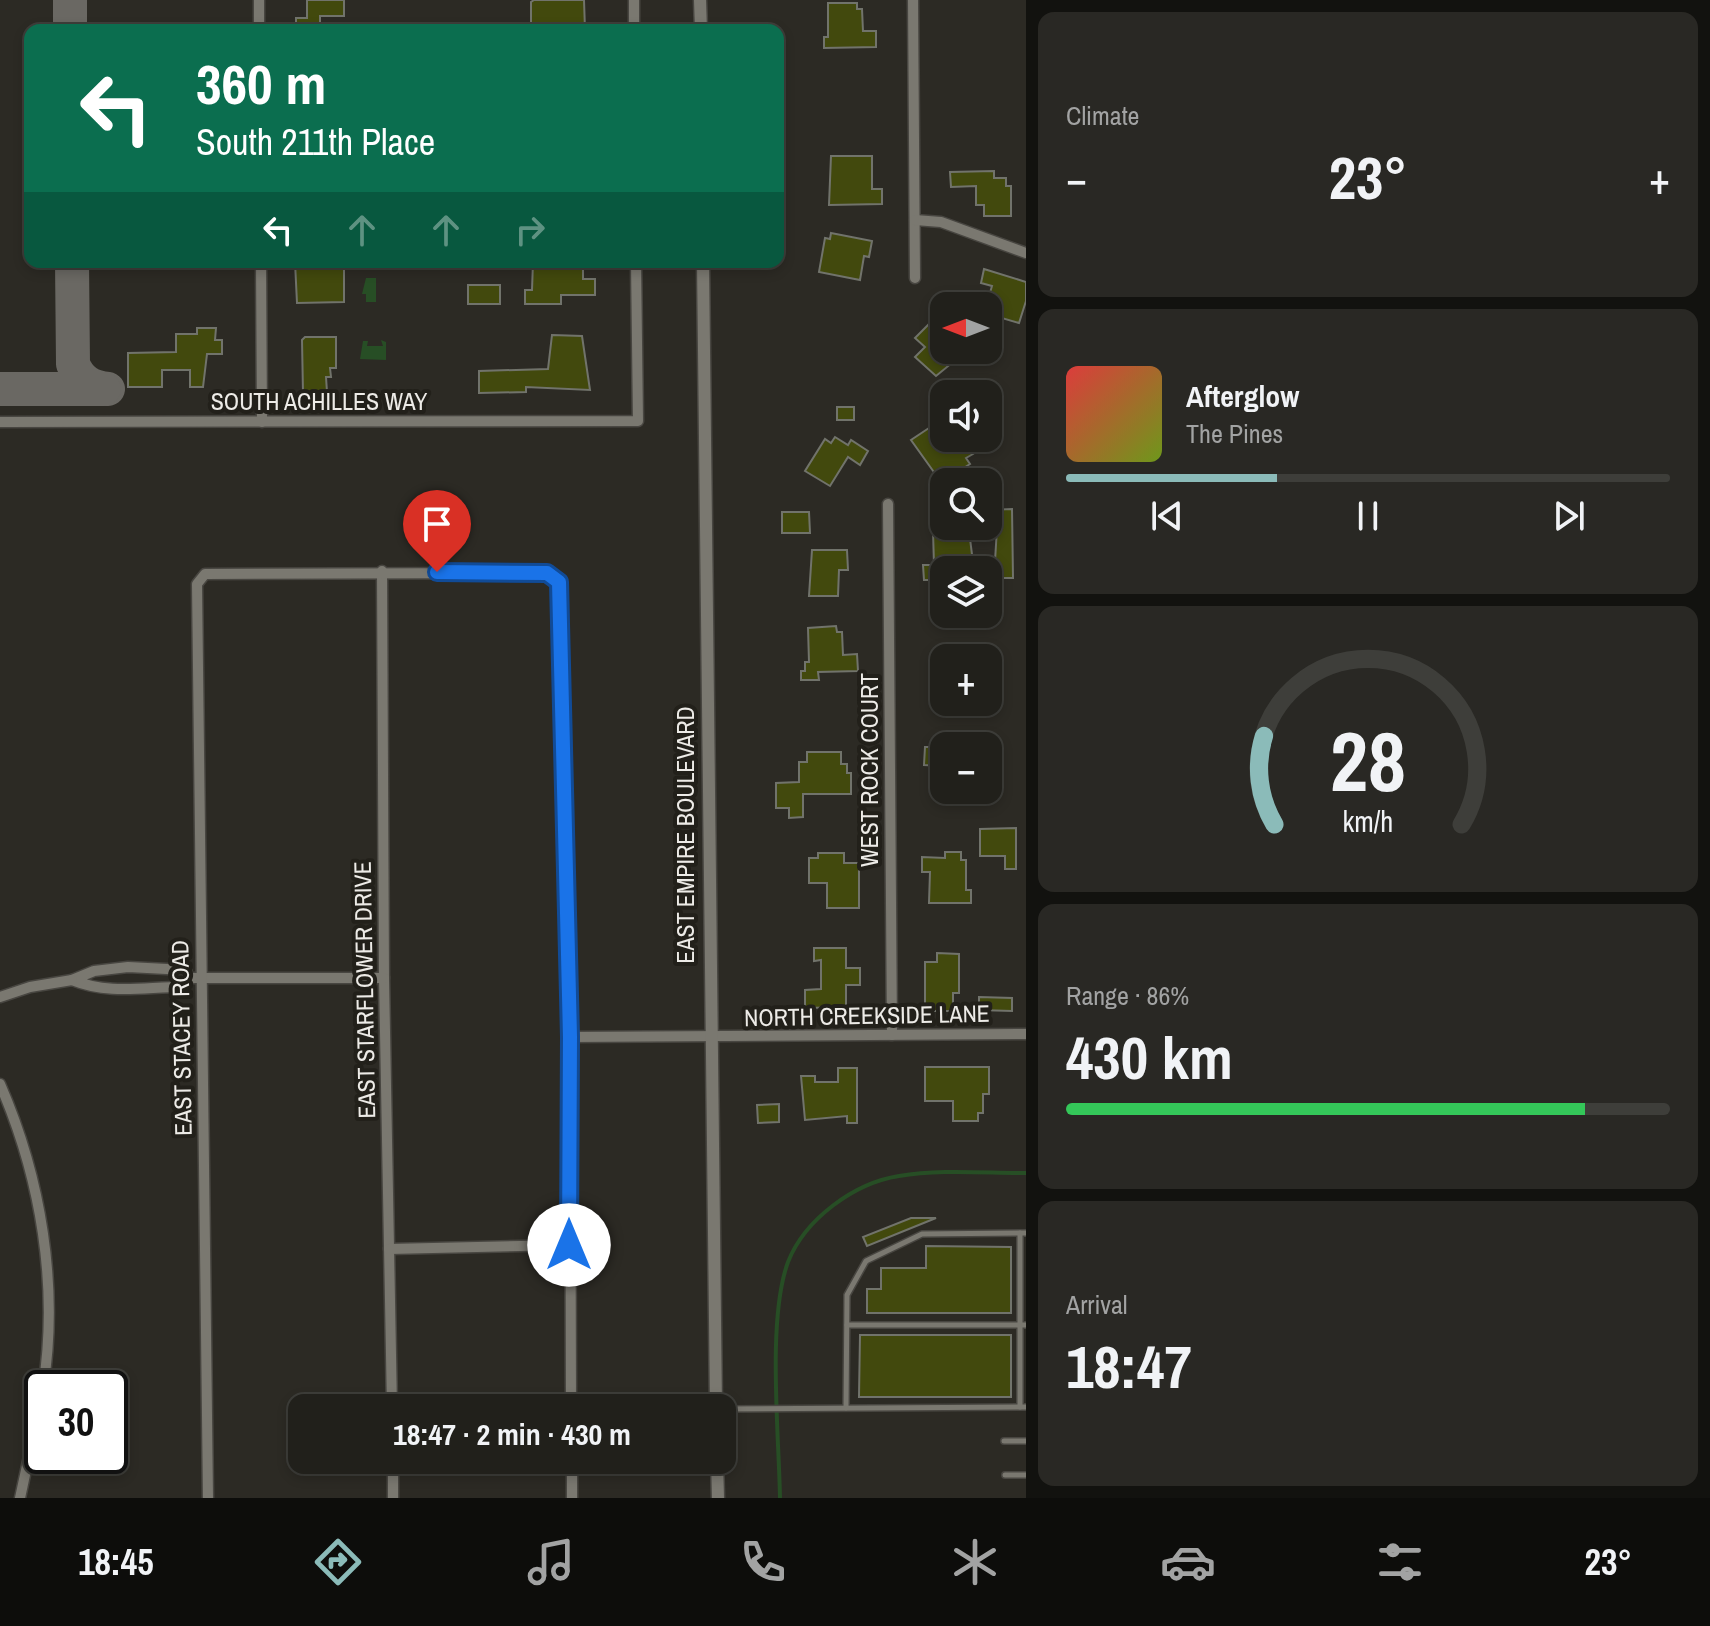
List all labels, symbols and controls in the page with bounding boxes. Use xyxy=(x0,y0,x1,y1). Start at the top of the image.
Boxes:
text: 360 m xyxy=(196,46,326,121)
icon: left xyxy=(64,56,168,160)
text: Climate xyxy=(1066,98,1139,133)
text: South 211th Place xyxy=(196,118,435,166)
text: 23° xyxy=(1329,137,1407,218)
text: − xyxy=(1066,148,1087,208)
text: + xyxy=(1649,148,1670,208)
icon: left xyxy=(256,208,300,252)
icon: ahead xyxy=(340,208,384,252)
icon: ahead xyxy=(424,208,468,252)
icon: right xyxy=(508,208,552,252)
north arrow xyxy=(930,292,1002,364)
map controls xyxy=(930,292,1002,804)
text: Afterglow xyxy=(1186,376,1299,416)
button: sound xyxy=(930,380,1002,452)
street label: SOUTH ACHILLES WAY xyxy=(211,385,427,417)
text: The Pines xyxy=(1186,416,1283,451)
button: search xyxy=(930,468,1002,540)
pin xyxy=(403,490,471,572)
icon: previous xyxy=(1145,494,1189,538)
icon: pause xyxy=(1346,494,1390,538)
icon: next xyxy=(1547,494,1591,538)
icon: arrive xyxy=(415,502,459,546)
button: layers xyxy=(930,556,1002,628)
button: + xyxy=(930,644,1002,716)
street label: WEST ROCK COURT xyxy=(853,673,885,867)
text: 28 xyxy=(1330,705,1406,817)
street label: EAST EMPIRE BOULEVARD xyxy=(669,706,701,964)
button: − xyxy=(930,732,1002,804)
text: km/h xyxy=(1343,802,1393,841)
street label: EAST STARFLOWER DRIVE xyxy=(346,861,382,1119)
street label: EAST STACEY ROAD xyxy=(163,940,199,1136)
text: Range · 86% xyxy=(1066,978,1189,1013)
street label: NORTH CREEKSIDE LANE xyxy=(744,997,990,1033)
text: 430 km xyxy=(1066,1017,1233,1098)
position arrow xyxy=(527,1203,611,1287)
text: Arrival xyxy=(1066,1287,1128,1322)
text: 18:47 xyxy=(1066,1326,1192,1407)
speed limit sign: 30 xyxy=(24,1370,128,1474)
text: 18:47 · 2 min · 430 m xyxy=(393,1414,631,1454)
icon: directions xyxy=(310,1534,366,1590)
icon: music xyxy=(523,1534,579,1590)
icon: phone xyxy=(735,1534,791,1590)
icon: climate xyxy=(947,1534,1003,1590)
icon: car xyxy=(1160,1534,1216,1590)
icon: filters xyxy=(1372,1534,1428,1590)
text: 18:45 xyxy=(78,1538,154,1586)
text: 23° xyxy=(1585,1538,1632,1586)

